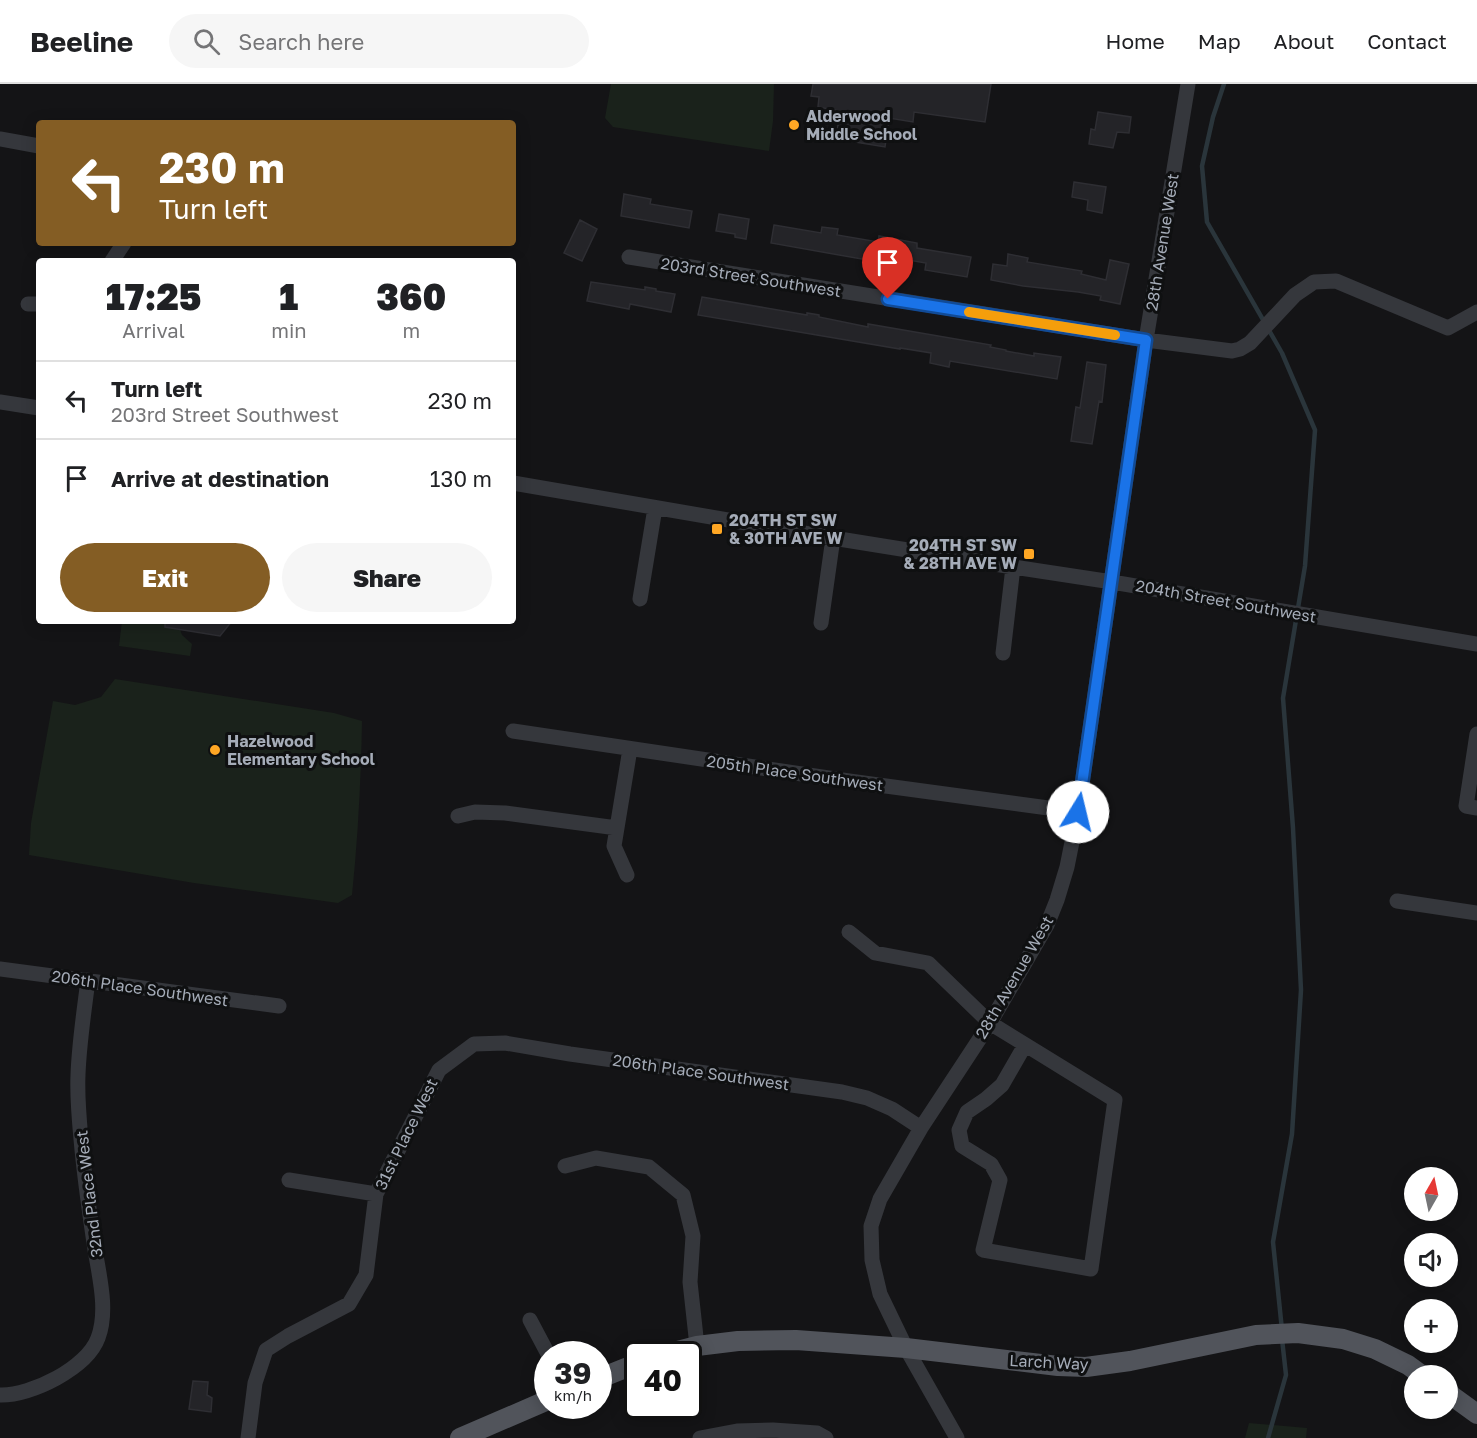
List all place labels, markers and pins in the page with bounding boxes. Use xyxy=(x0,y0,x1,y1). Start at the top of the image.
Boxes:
place label: Alderwood Middle School xyxy=(806,106,918,144)
marker: Alderwood Middle School xyxy=(787,118,801,132)
pin xyxy=(862,237,913,299)
place label: 204TH ST SW & 30TH AVE W xyxy=(729,510,843,548)
marker: 204TH ST SW & 30TH AVE W xyxy=(710,522,724,536)
place label: 204TH ST SW & 28TH AVE W xyxy=(904,535,1017,573)
marker: 204TH ST SW & 28TH AVE W xyxy=(1022,547,1036,561)
place label: Hazelwood Elementary School xyxy=(227,731,376,769)
marker: Hazelwood Elementary School xyxy=(208,743,222,757)

